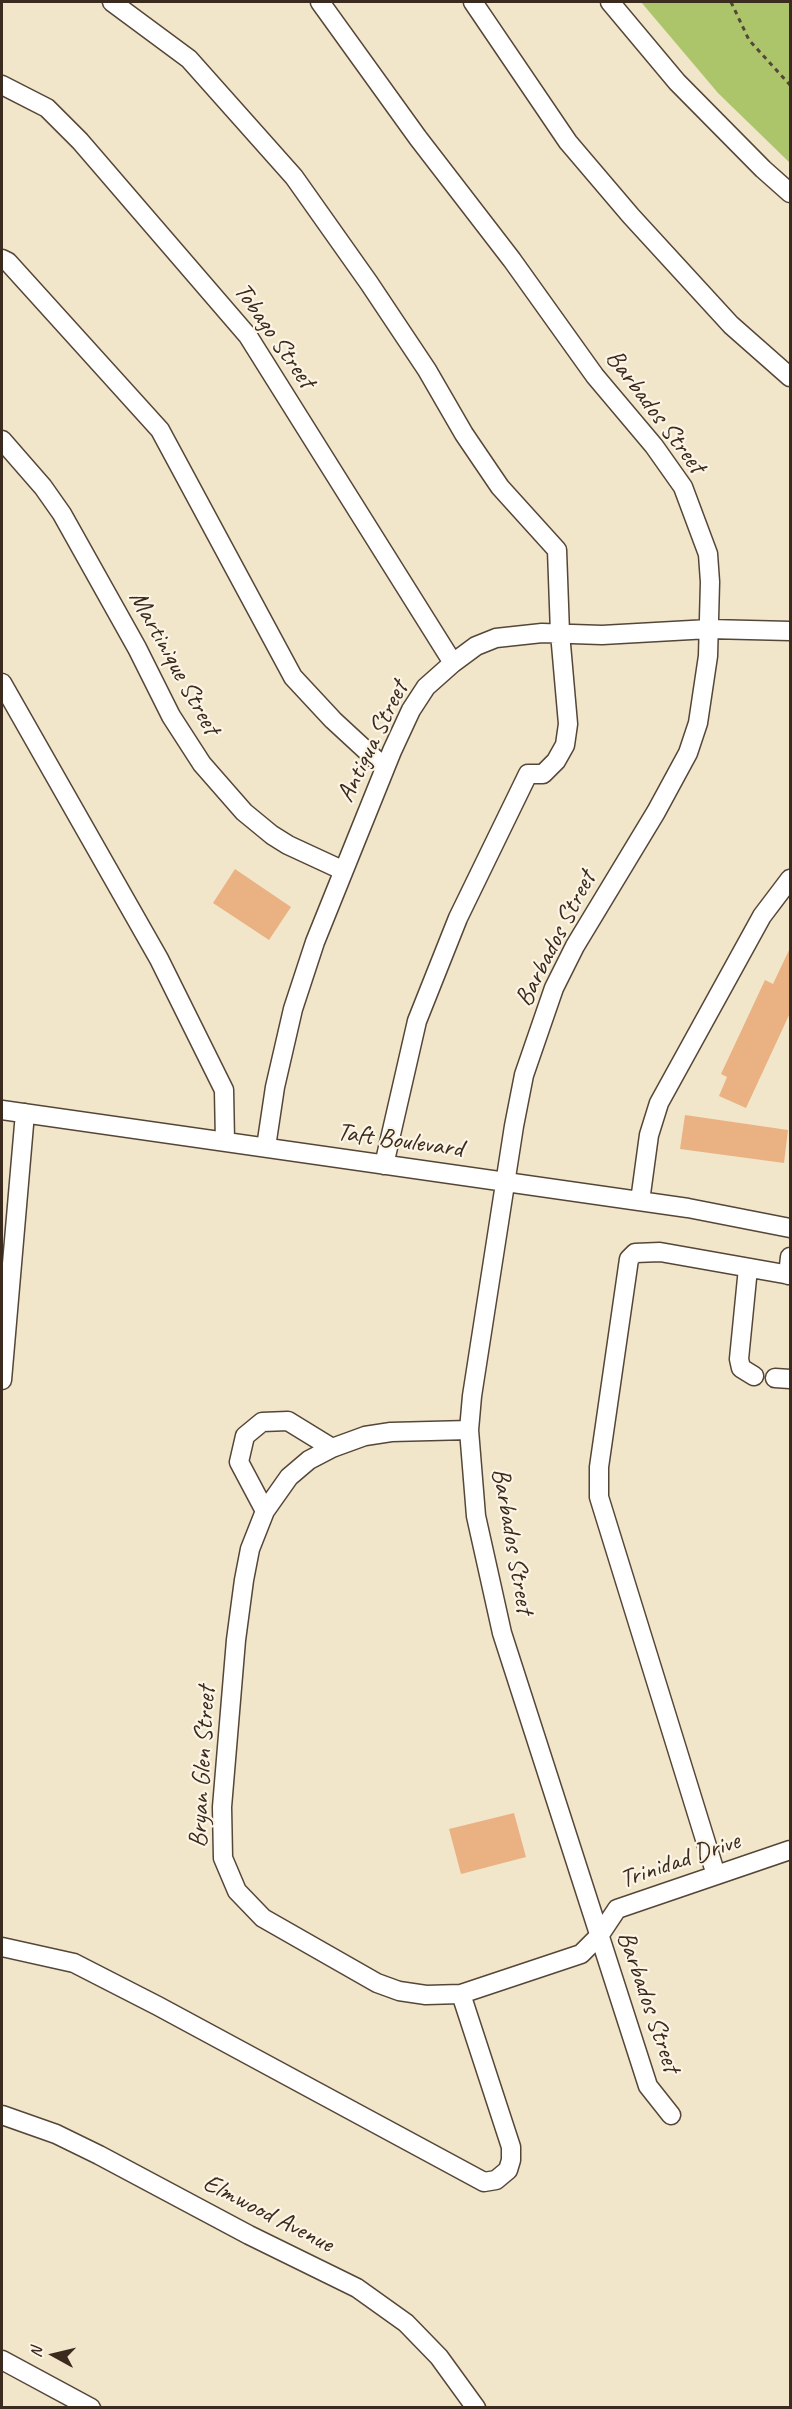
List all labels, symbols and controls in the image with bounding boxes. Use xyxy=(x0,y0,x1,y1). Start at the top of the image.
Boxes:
street label: Tobago Street xyxy=(226,277,322,395)
street label: Barbados Street xyxy=(598,344,712,480)
street label: Martinique Street xyxy=(122,585,226,741)
street label: Antigua Street xyxy=(330,677,416,807)
street label: Barbados Street xyxy=(509,866,603,1012)
street label: Taft Boulevard xyxy=(335,1117,465,1165)
street label: Barbados Street xyxy=(484,1466,540,1616)
street label: Bryan Glen Street xyxy=(183,1686,223,1848)
street label: Trinidad Drive xyxy=(616,1826,744,1896)
street label: Barbados Street xyxy=(609,1927,687,2077)
street label: Elmwood Avenue xyxy=(198,2168,338,2260)
north arrow xyxy=(24,2325,84,2385)
text: N xyxy=(26,2346,47,2359)

